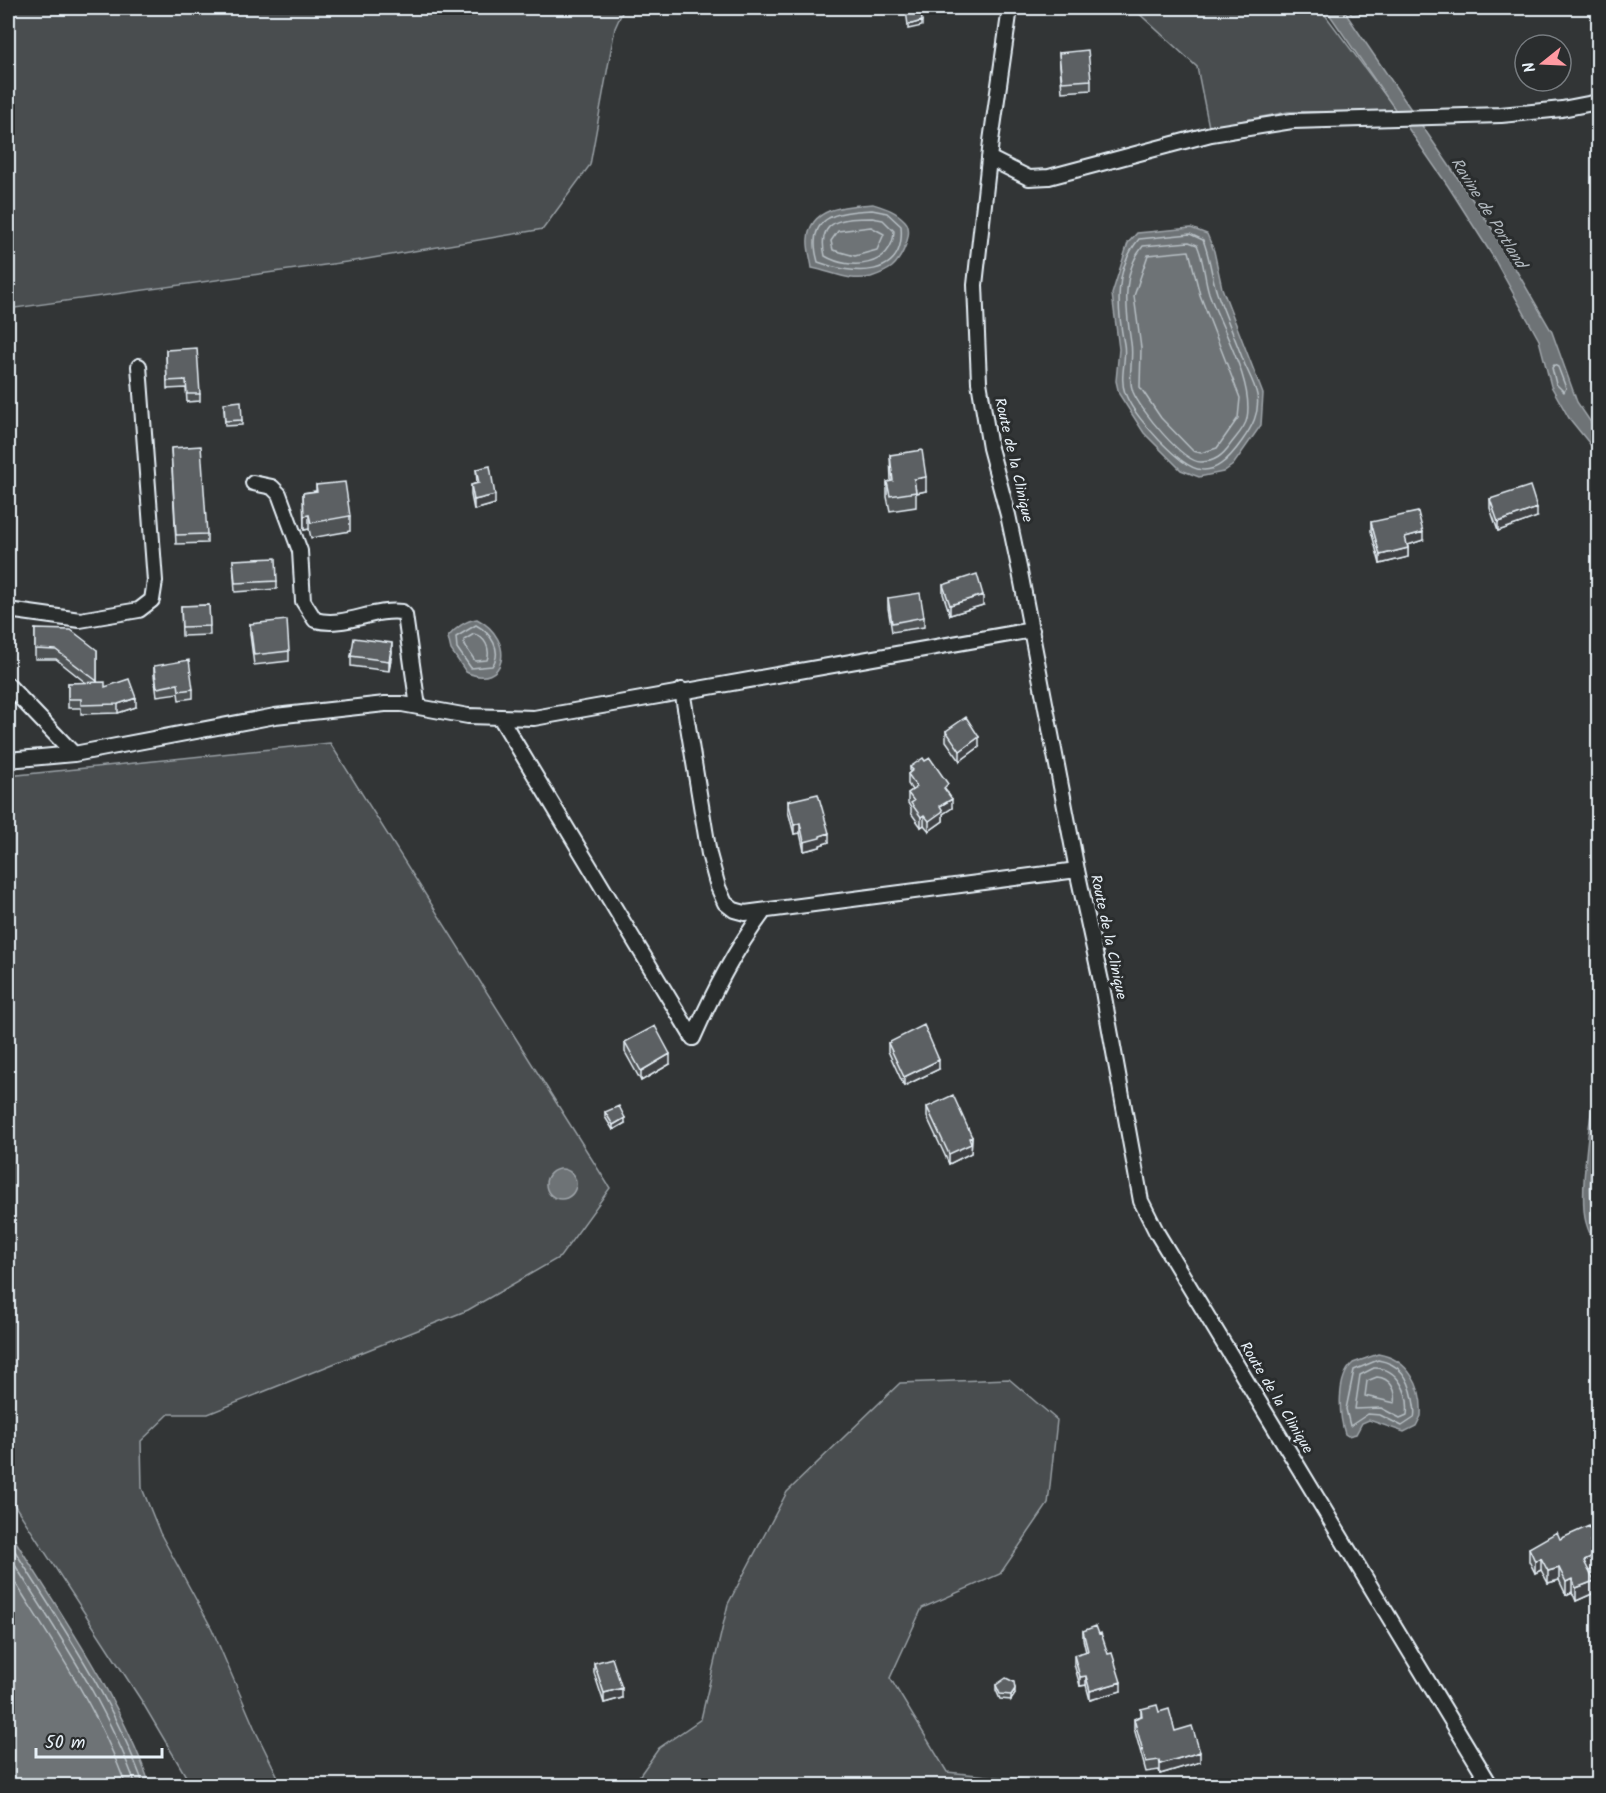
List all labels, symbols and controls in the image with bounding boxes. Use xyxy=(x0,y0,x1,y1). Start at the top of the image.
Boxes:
north arrow xyxy=(1513,33,1573,93)
text: N xyxy=(1517,59,1544,76)
water label: Ravine de Portland xyxy=(1444,153,1534,277)
street label: Route de la Clinique xyxy=(987,395,1039,525)
street label: Route de la Clinique xyxy=(1083,872,1133,1002)
street label: Route de la Clinique xyxy=(1233,1337,1319,1459)
scale bar xyxy=(36,1721,162,1759)
text: 50 m xyxy=(45,1729,85,1758)

